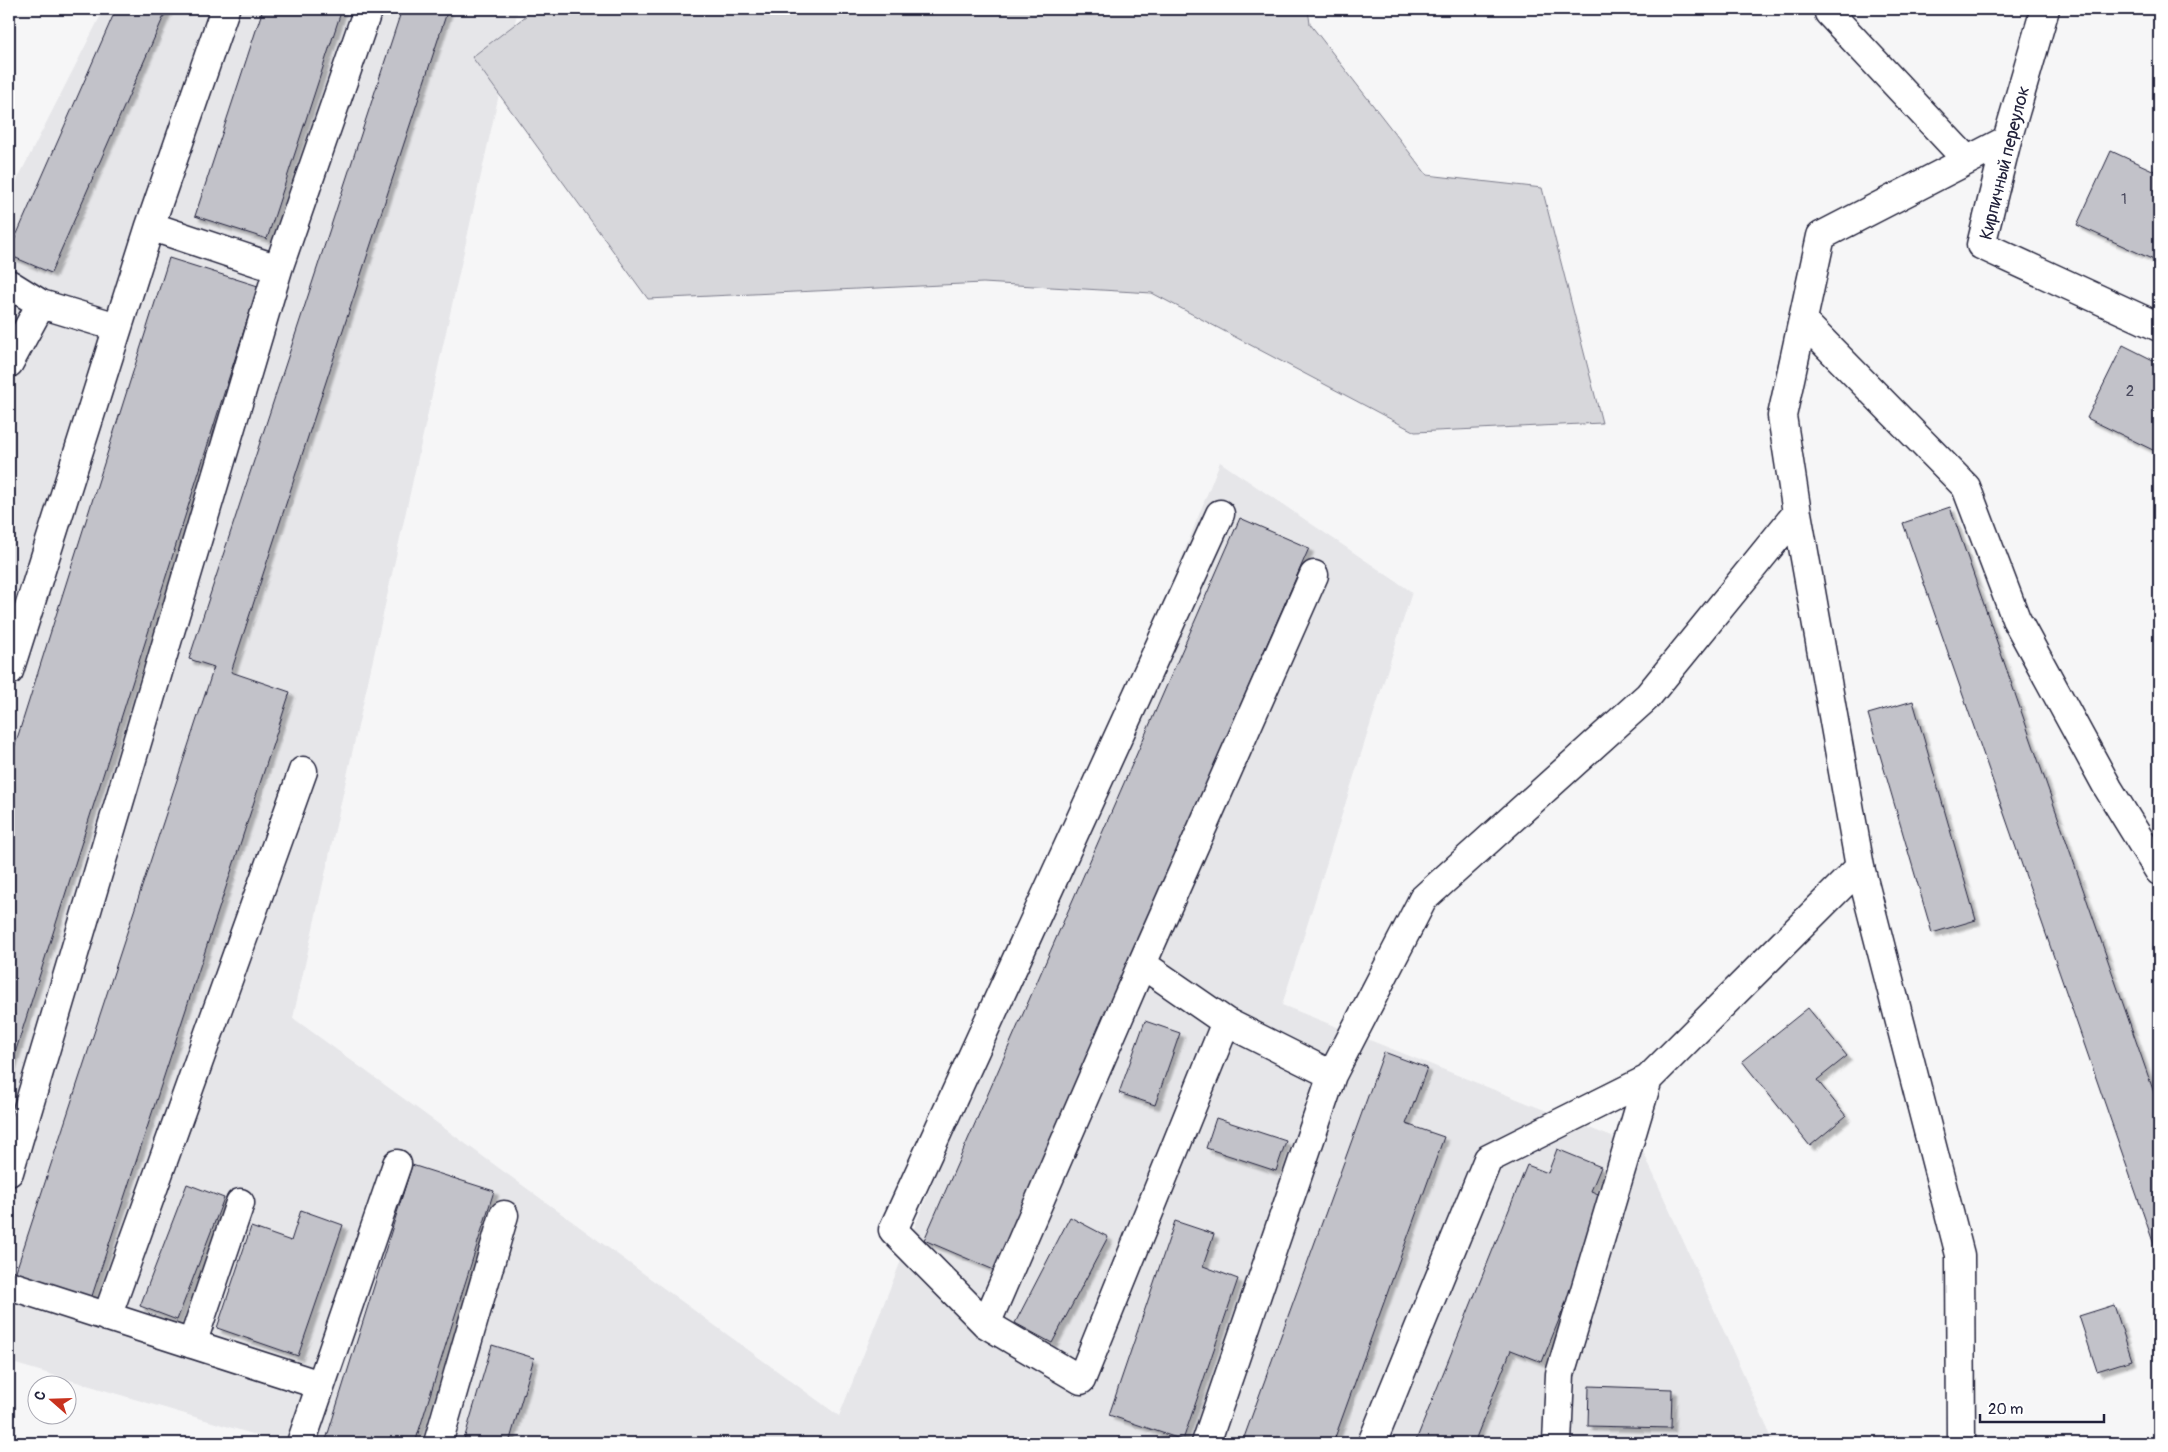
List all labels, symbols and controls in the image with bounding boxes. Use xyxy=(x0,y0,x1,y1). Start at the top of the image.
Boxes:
street label: Кирпичный переулок xyxy=(1975,84,2035,242)
house number: 1 xyxy=(2121,190,2127,209)
house number: 2 xyxy=(2126,382,2134,401)
north arrow xyxy=(28,1374,78,1424)
text: С xyxy=(31,1388,50,1403)
scale bar xyxy=(1980,1392,2104,1424)
text: 20 m xyxy=(1988,1400,2023,1419)

